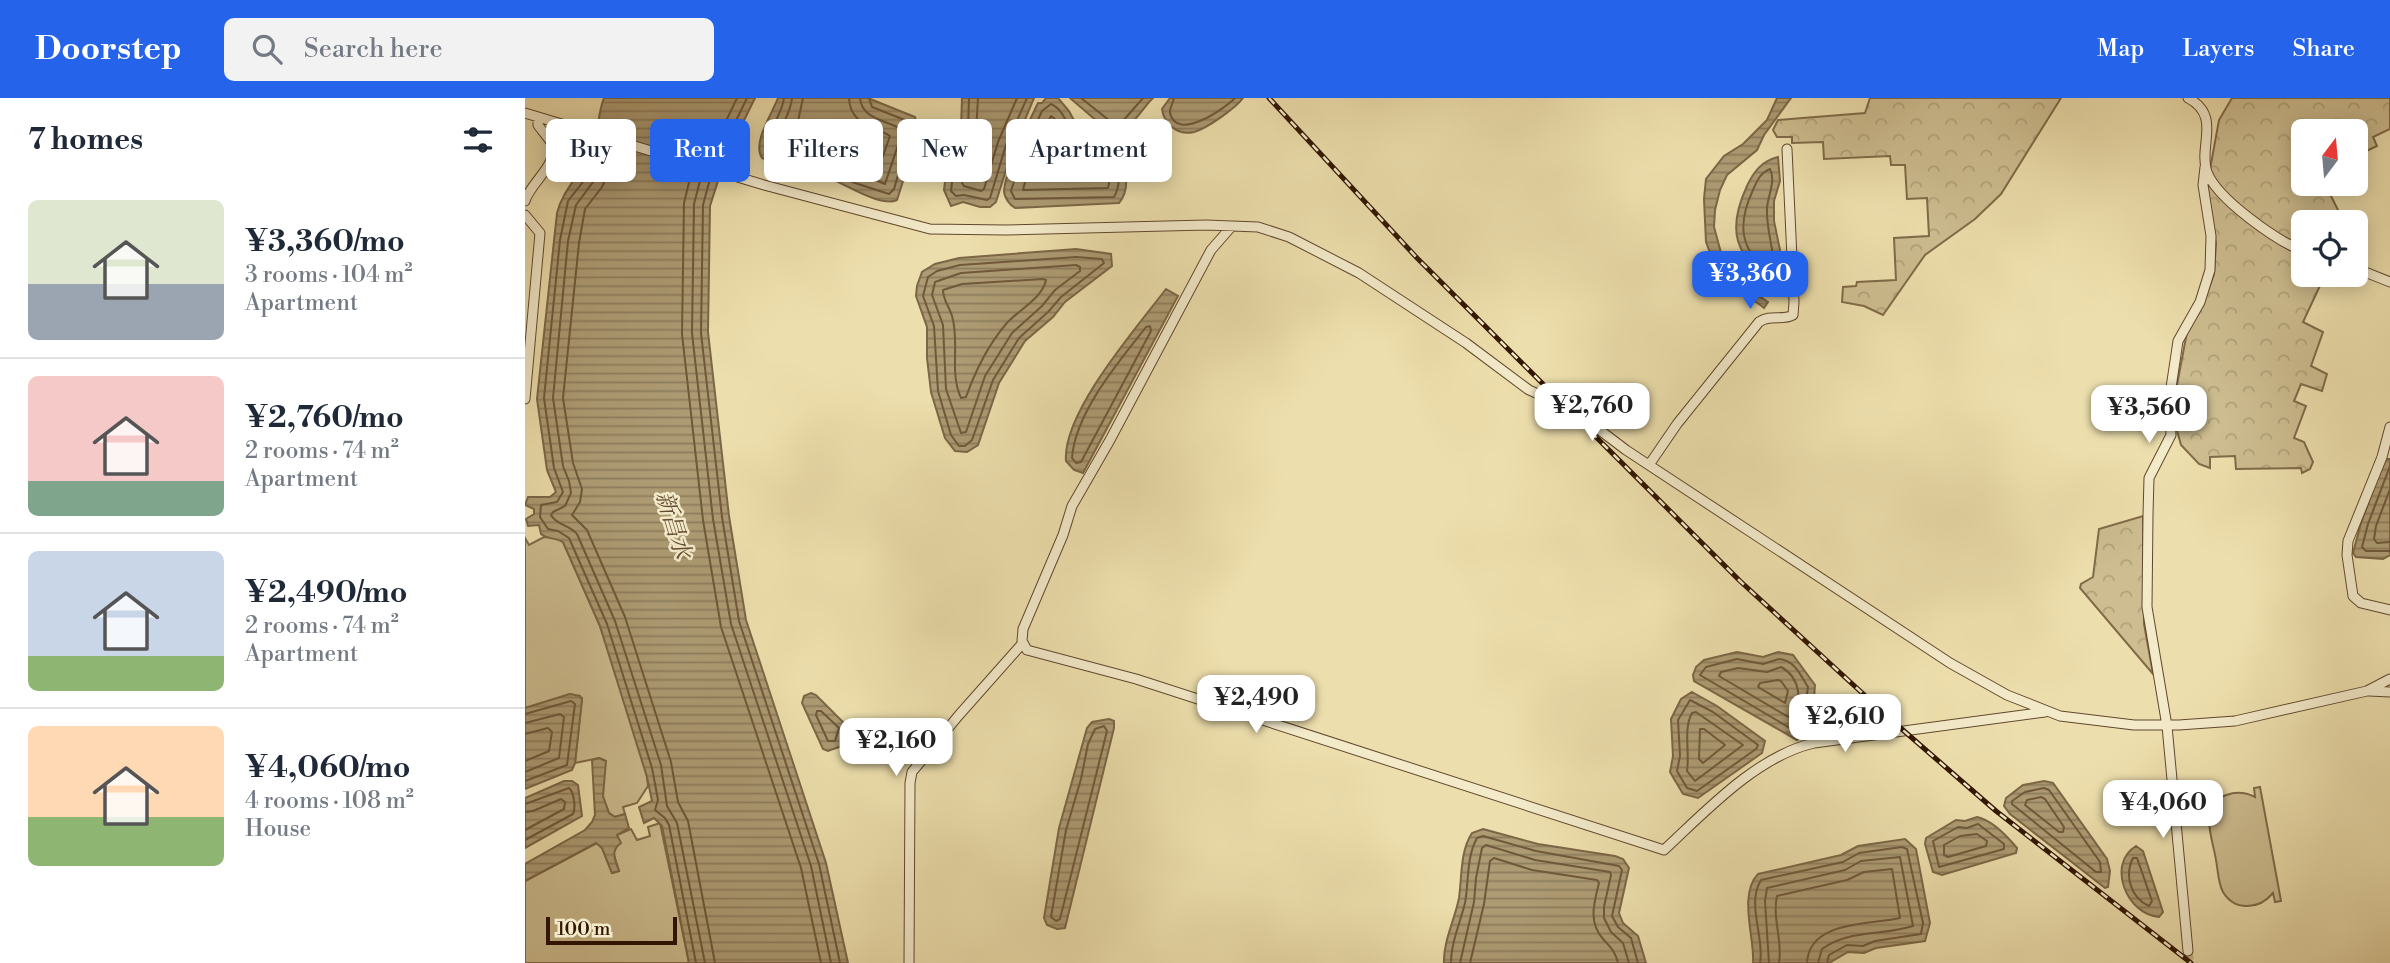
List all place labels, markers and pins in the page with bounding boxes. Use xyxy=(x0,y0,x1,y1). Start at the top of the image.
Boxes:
pin: ¥3,360 xyxy=(1693,252,1807,311)
pin: ¥2,760 xyxy=(1535,384,1649,443)
pin: ¥3,560 xyxy=(2092,386,2206,445)
pin: ¥2,490 xyxy=(1199,676,1313,735)
pin: ¥2,610 xyxy=(1788,694,1902,754)
pin: ¥2,160 xyxy=(839,718,953,778)
pin: ¥4,060 xyxy=(2106,780,2220,840)

